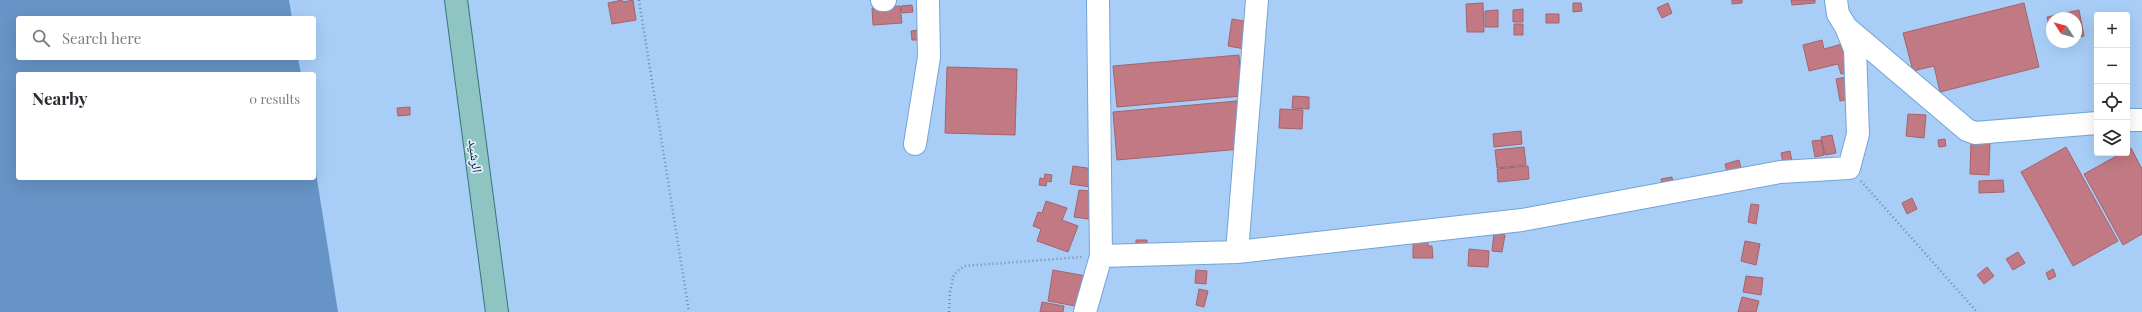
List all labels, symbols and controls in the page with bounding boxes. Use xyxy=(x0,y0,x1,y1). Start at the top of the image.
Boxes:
north arrow xyxy=(2046,12,2082,48)
map controls xyxy=(2094,12,2130,156)
button: + xyxy=(2094,12,2130,48)
search box xyxy=(16,16,316,60)
icon: search xyxy=(30,27,52,49)
text: Search here xyxy=(62,28,141,48)
button: − xyxy=(2094,48,2130,84)
button: locate xyxy=(2094,84,2130,120)
text: Nearby xyxy=(32,87,87,109)
text: 0 results xyxy=(249,90,300,107)
button: layers xyxy=(2094,120,2130,156)
street label: الرشيد xyxy=(465,139,487,173)

